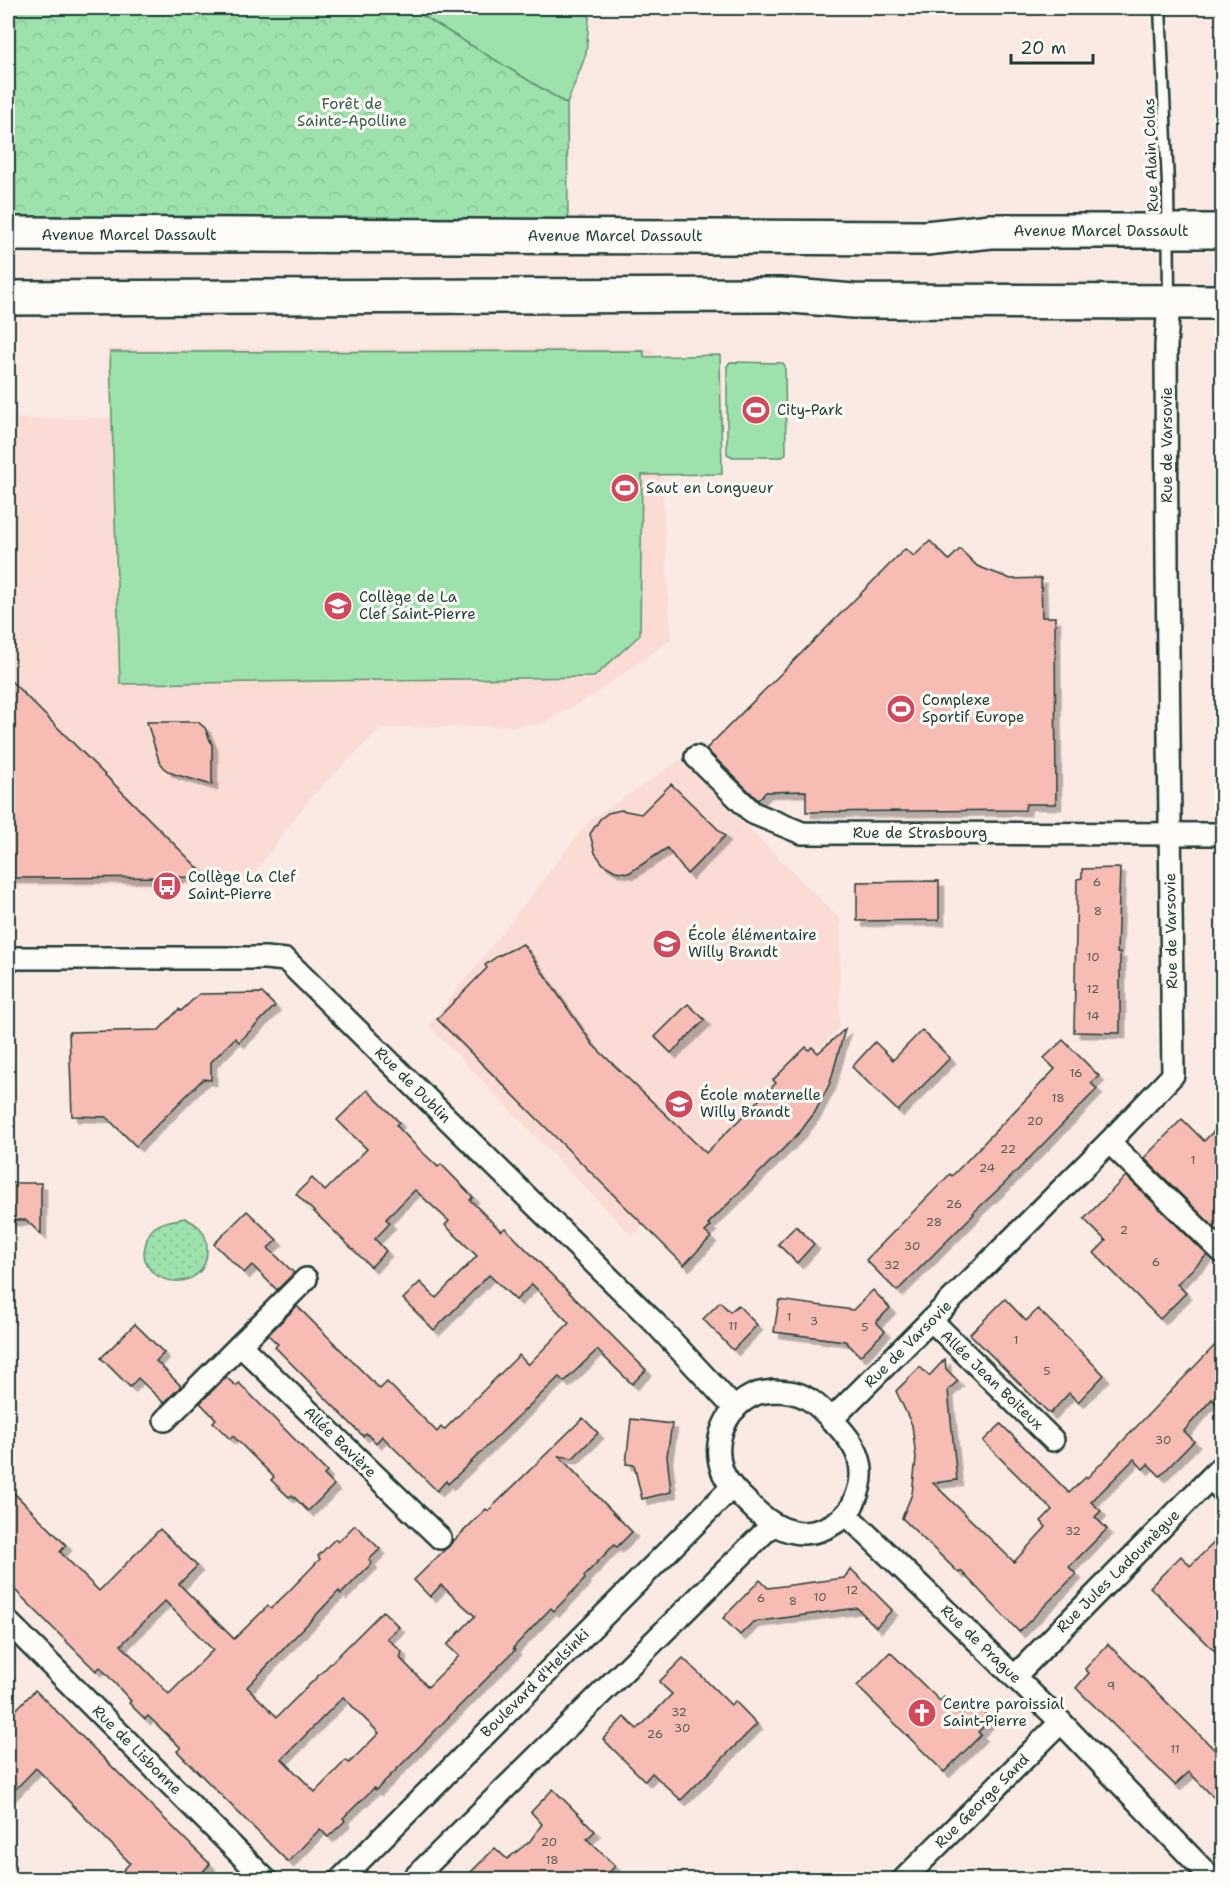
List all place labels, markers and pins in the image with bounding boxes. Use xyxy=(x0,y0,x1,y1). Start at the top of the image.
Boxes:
sports icon: City-Park xyxy=(740,394,772,426)
place label: City-Park xyxy=(777,400,843,420)
sports icon: Saut en Longueur xyxy=(609,472,641,504)
place label: Saut en Longueur xyxy=(646,478,774,498)
place label: Collège de La Clef Saint-Pierre xyxy=(359,587,476,624)
school or university icon: Collège de La Clef Saint-Pierre xyxy=(322,590,354,622)
place label: Complexe Sportif Europe xyxy=(922,690,1025,727)
sports icon: Complexe Sportif Europe xyxy=(885,693,917,725)
place label: Collège La Clef Saint-Pierre xyxy=(188,867,296,904)
bus stop icon: Collège La Clef Saint-Pierre xyxy=(151,870,183,902)
place label: École élémentaire Willy Brandt xyxy=(688,924,817,962)
school or university icon: École élémentaire Willy Brandt xyxy=(651,928,683,960)
place label: École maternelle Willy Brandt xyxy=(700,1084,821,1122)
school or university icon: École maternelle Willy Brandt xyxy=(663,1088,695,1120)
place label: Centre paroissial Saint-Pierre xyxy=(943,1694,1065,1731)
church icon: Centre paroissial Saint-Pierre xyxy=(906,1697,938,1729)

